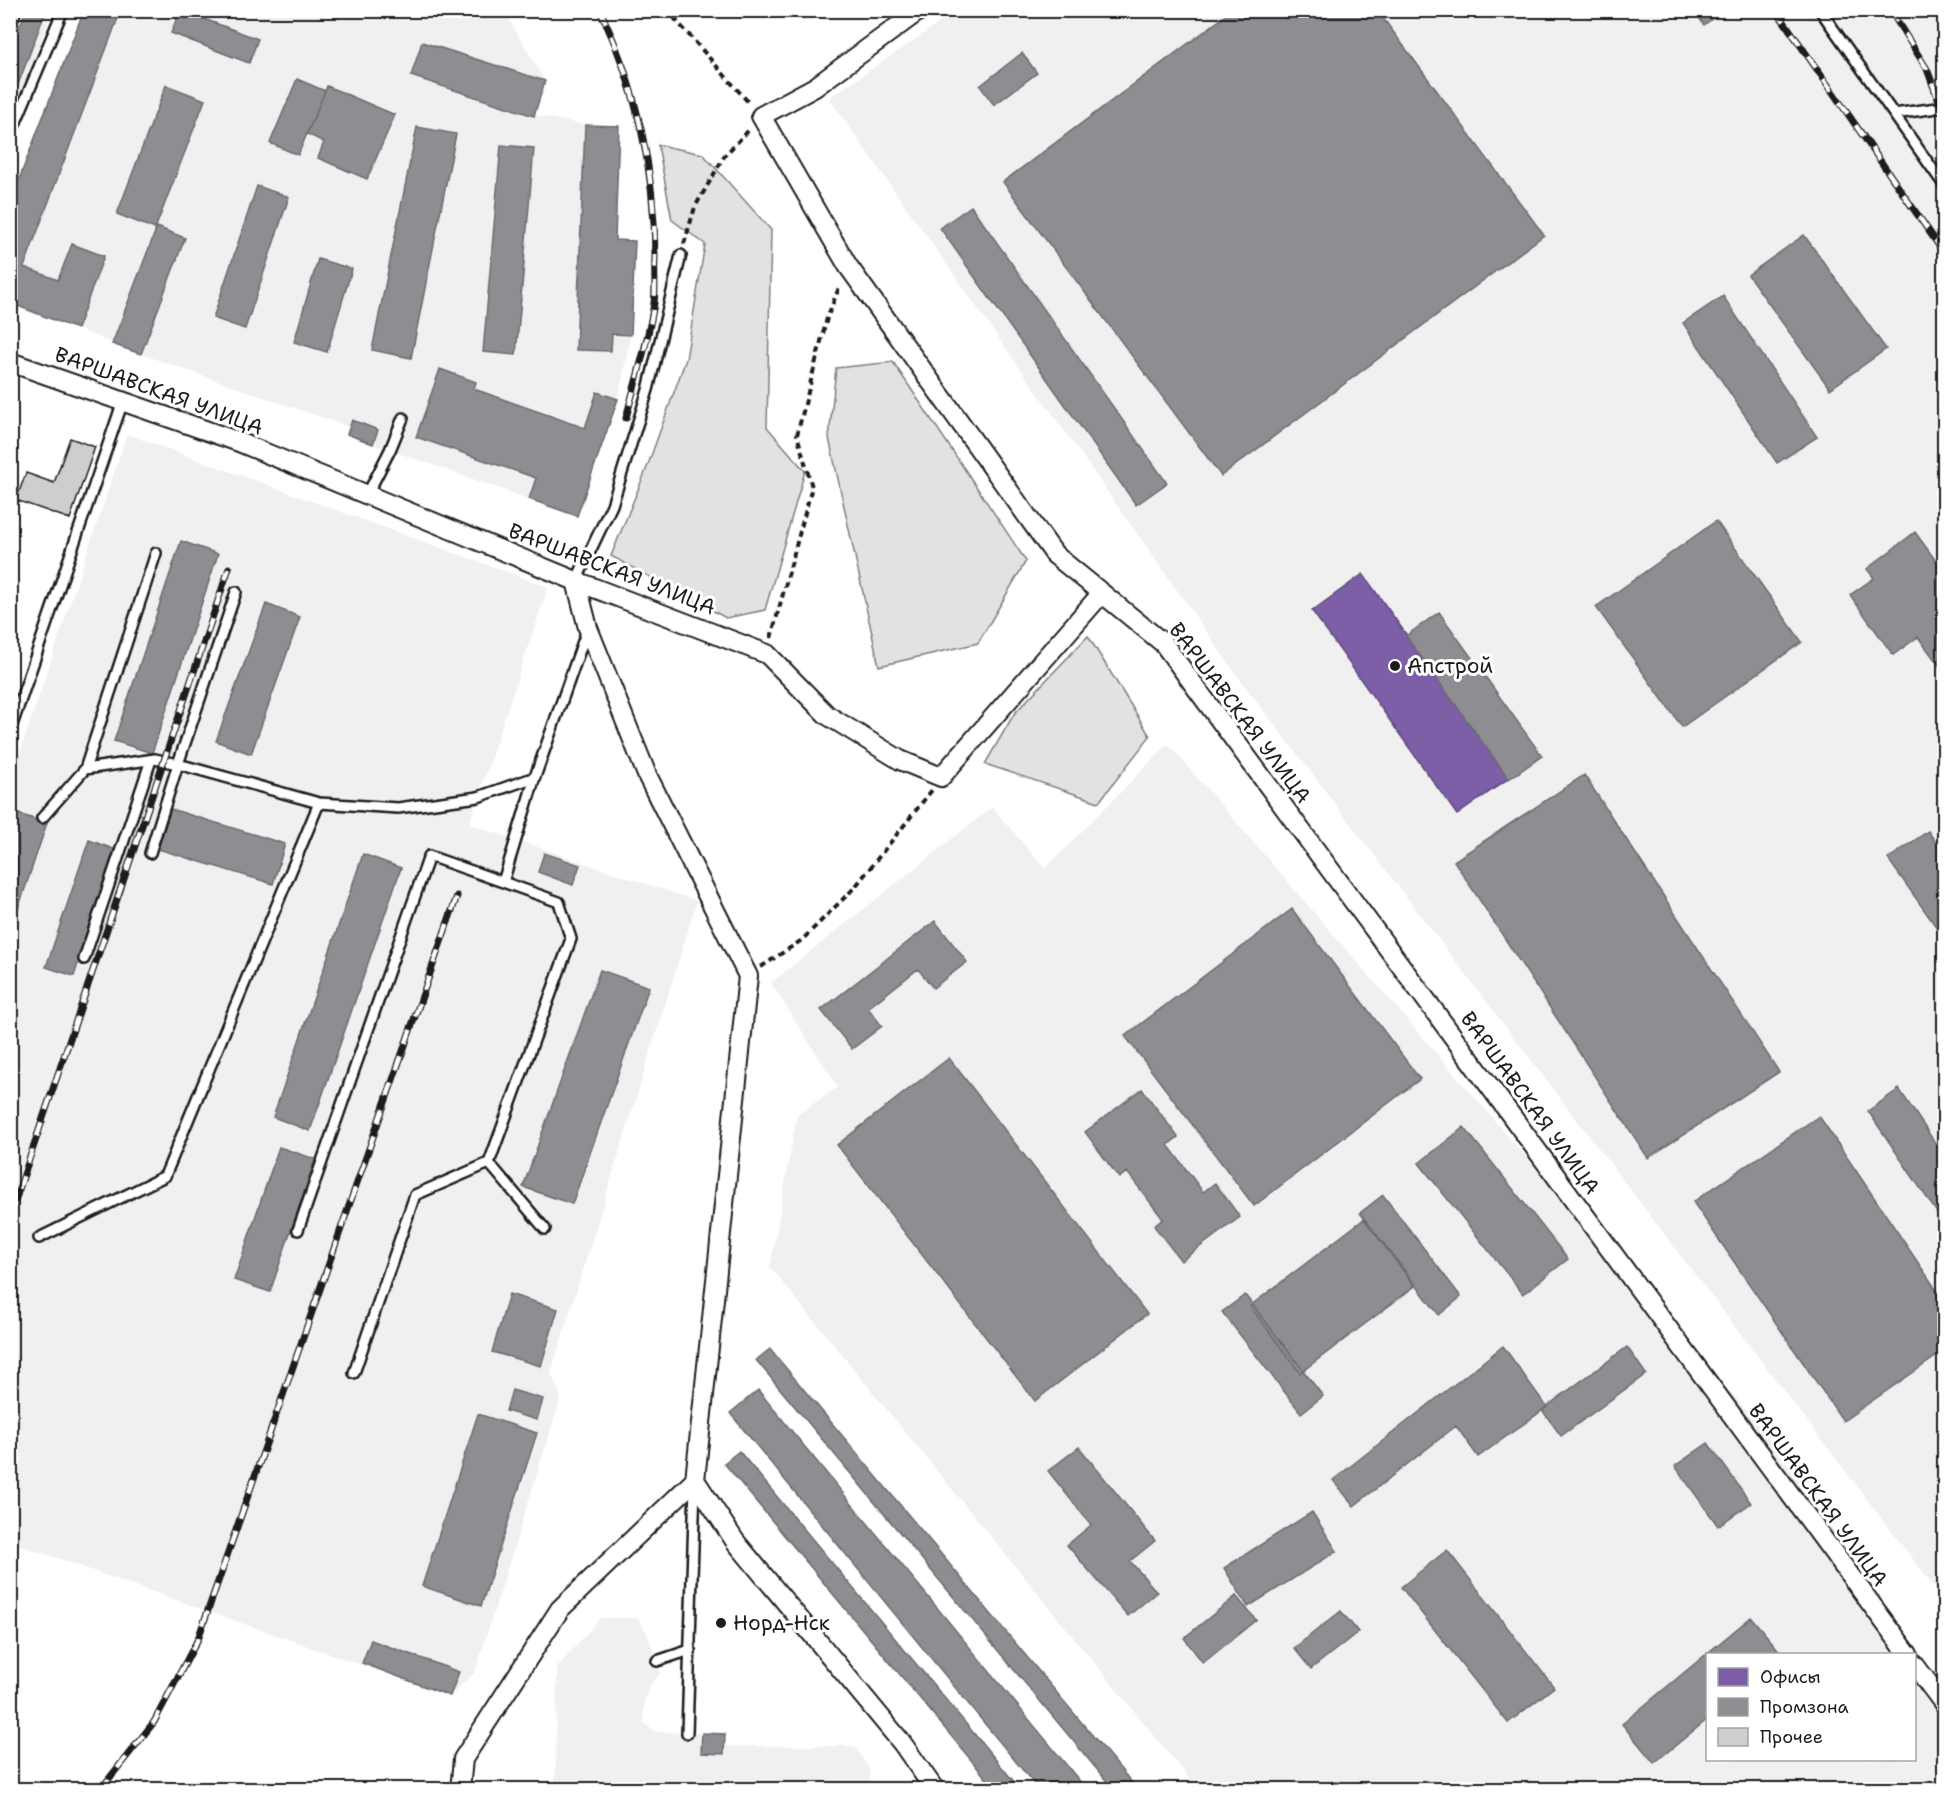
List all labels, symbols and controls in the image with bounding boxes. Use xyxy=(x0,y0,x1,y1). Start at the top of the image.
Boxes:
street label: ВАРШАВСКАЯ УЛИЦА xyxy=(51,340,267,442)
street label: ВАРШАВСКАЯ УЛИЦА xyxy=(504,517,720,621)
street label: ВАРШАВСКАЯ УЛИЦА xyxy=(1163,617,1317,809)
place label: Апстрой xyxy=(1407,652,1493,680)
marker: Апстрой xyxy=(1388,659,1402,673)
street label: ВАРШАВСКАЯ УЛИЦА xyxy=(1454,1006,1606,1200)
street label: ВАРШАВСКАЯ УЛИЦА xyxy=(1742,1398,1894,1592)
place label: Норд-Нск xyxy=(733,1609,830,1637)
marker: Норд-Нск xyxy=(714,1616,728,1630)
legend xyxy=(1706,1653,1916,1761)
text: Офисы xyxy=(1760,1665,1821,1689)
text: Промзона xyxy=(1760,1695,1849,1719)
text: Прочее xyxy=(1760,1725,1823,1749)

